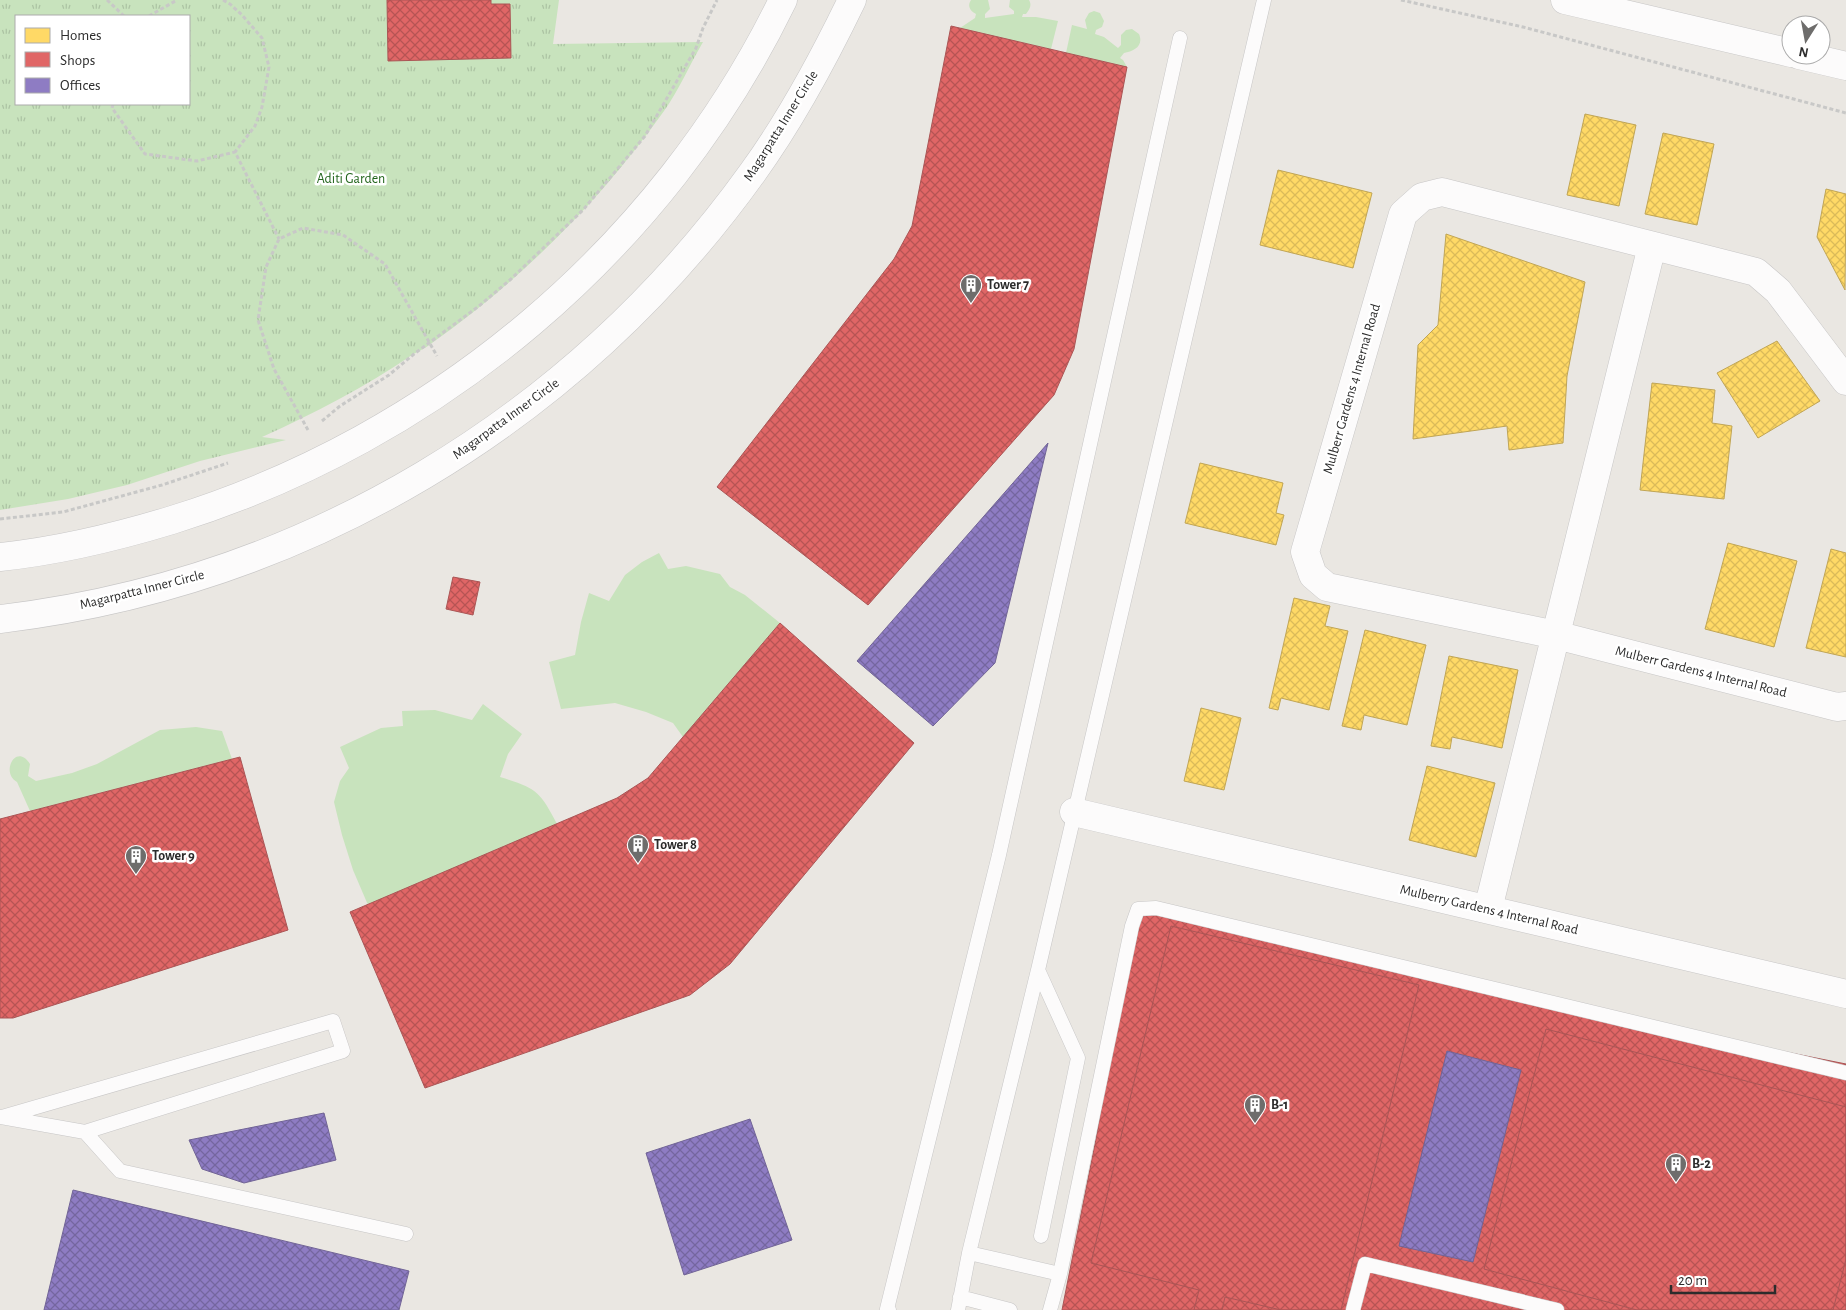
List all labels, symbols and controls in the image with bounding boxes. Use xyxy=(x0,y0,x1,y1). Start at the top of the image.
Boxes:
legend xyxy=(15,15,190,105)
north arrow xyxy=(1781,15,1831,65)
text: Homes xyxy=(60,28,102,43)
text: N xyxy=(1798,44,1810,60)
text: Shops xyxy=(60,53,95,68)
street label: Magarpatta Inner Circle xyxy=(741,68,821,184)
text: Offices xyxy=(60,78,101,93)
park label: Aditi Garden xyxy=(317,172,385,186)
building icon: Tower 7 xyxy=(959,273,983,304)
place label: Tower 7 xyxy=(987,278,1029,292)
street label: Mulberr Gardens 4 Internal Road xyxy=(1321,302,1383,476)
street label: Magarpatta Inner Circle xyxy=(450,376,562,462)
street label: Magarpatta Inner Circle xyxy=(78,568,206,612)
street label: Mulberr Gardens 4 Internal Road xyxy=(1614,644,1788,700)
building icon: Tower 8 xyxy=(626,833,650,864)
place label: Tower 8 xyxy=(654,838,697,852)
building icon: Tower 9 xyxy=(124,844,148,875)
place label: Tower 9 xyxy=(152,849,195,863)
street label: Mulberry Gardens 4 Internal Road xyxy=(1399,883,1579,937)
building icon: B-1 xyxy=(1243,1093,1267,1124)
place label: B-1 xyxy=(1271,1098,1288,1112)
building icon: B-2 xyxy=(1664,1152,1688,1183)
place label: B-2 xyxy=(1692,1157,1711,1171)
scale bar xyxy=(1671,1262,1775,1294)
text: 20 m xyxy=(1678,1273,1707,1288)

